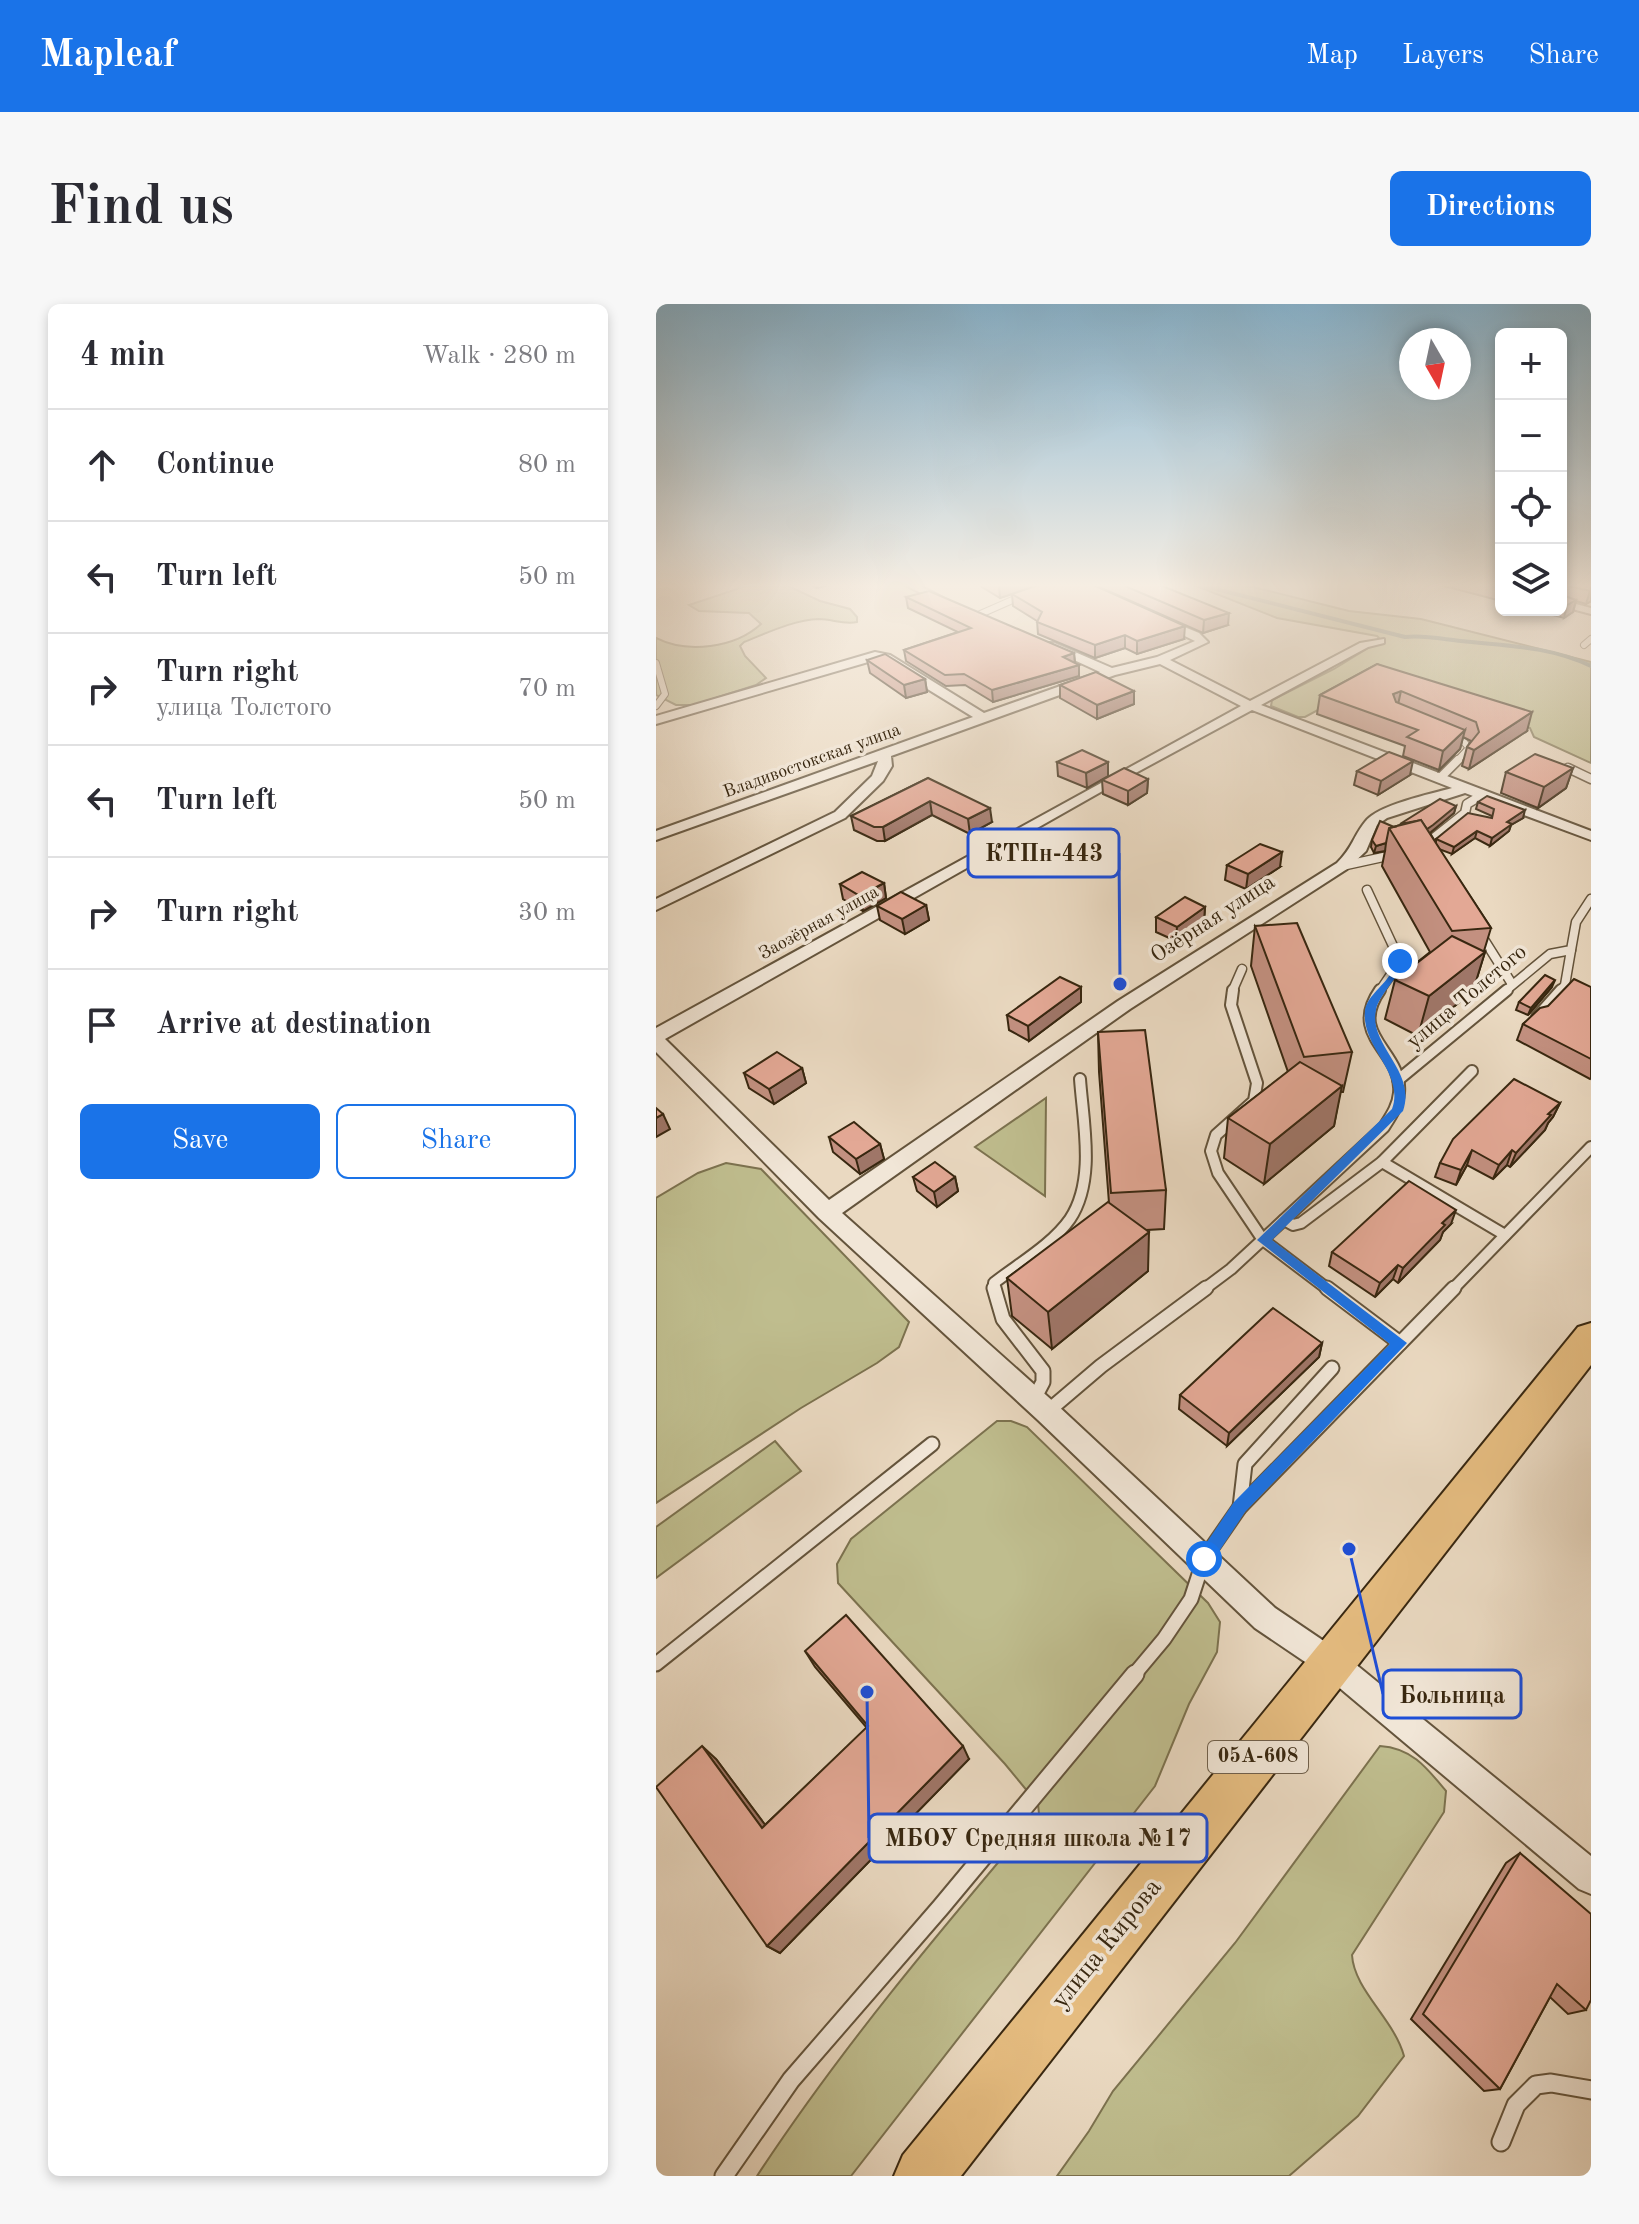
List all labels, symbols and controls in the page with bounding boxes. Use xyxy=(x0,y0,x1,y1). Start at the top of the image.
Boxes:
text: Mapleaf xyxy=(40,37,176,75)
text: Map xyxy=(1306,42,1358,70)
text: Layers xyxy=(1402,42,1484,70)
text: Share xyxy=(1528,42,1599,70)
button: Directions xyxy=(1390,171,1591,246)
text: Find us xyxy=(48,180,234,236)
north arrow xyxy=(1399,328,1471,400)
map controls xyxy=(1495,328,1567,616)
button: + xyxy=(1495,328,1567,400)
text: 4 min xyxy=(80,339,165,373)
text: Walk · 280 m xyxy=(422,343,576,369)
button: − xyxy=(1495,400,1567,472)
icon: ahead xyxy=(80,443,124,487)
text: Continue xyxy=(156,450,275,480)
text: 80 m xyxy=(518,452,576,478)
button: locate xyxy=(1495,472,1567,544)
button: layers xyxy=(1495,544,1567,616)
icon: left xyxy=(80,555,124,599)
text: Turn left xyxy=(156,562,277,592)
text: 50 m xyxy=(518,564,576,590)
text: Turn right xyxy=(156,658,298,688)
icon: right xyxy=(80,667,124,711)
text: 70 m xyxy=(518,676,576,702)
text: улица Толстого xyxy=(156,695,332,721)
street label: Владивостокская улица xyxy=(721,721,903,801)
icon: left xyxy=(80,779,124,823)
text: Turn left xyxy=(156,786,277,816)
text: 50 m xyxy=(518,788,576,814)
callout: КТПн-443 xyxy=(968,829,1119,877)
text: КТПн-443 xyxy=(985,843,1103,867)
street label: Озёрная улица xyxy=(1147,871,1279,967)
street label: Заозёрная улица xyxy=(756,883,882,963)
icon: right xyxy=(80,891,124,935)
text: Turn right xyxy=(156,898,298,928)
text: 30 m xyxy=(518,900,576,926)
street label: улица Толстого xyxy=(1403,941,1531,1053)
route end xyxy=(1382,943,1418,979)
icon: arrive xyxy=(80,1003,124,1047)
text: Arrive at destination xyxy=(156,1010,431,1040)
button: Save xyxy=(80,1104,320,1179)
button: Share xyxy=(336,1104,576,1179)
route start xyxy=(1186,1541,1222,1577)
callout: Больница xyxy=(1383,1670,1521,1718)
text: Больница xyxy=(1399,1685,1505,1709)
road number: 05А-608 xyxy=(1208,1741,1308,1773)
callout: МБОУ Средняя школа №17 xyxy=(869,1814,1207,1862)
text: МБОУ Средняя школа №17 xyxy=(885,1828,1191,1852)
street label: улица Кирова xyxy=(1047,1874,1167,2014)

